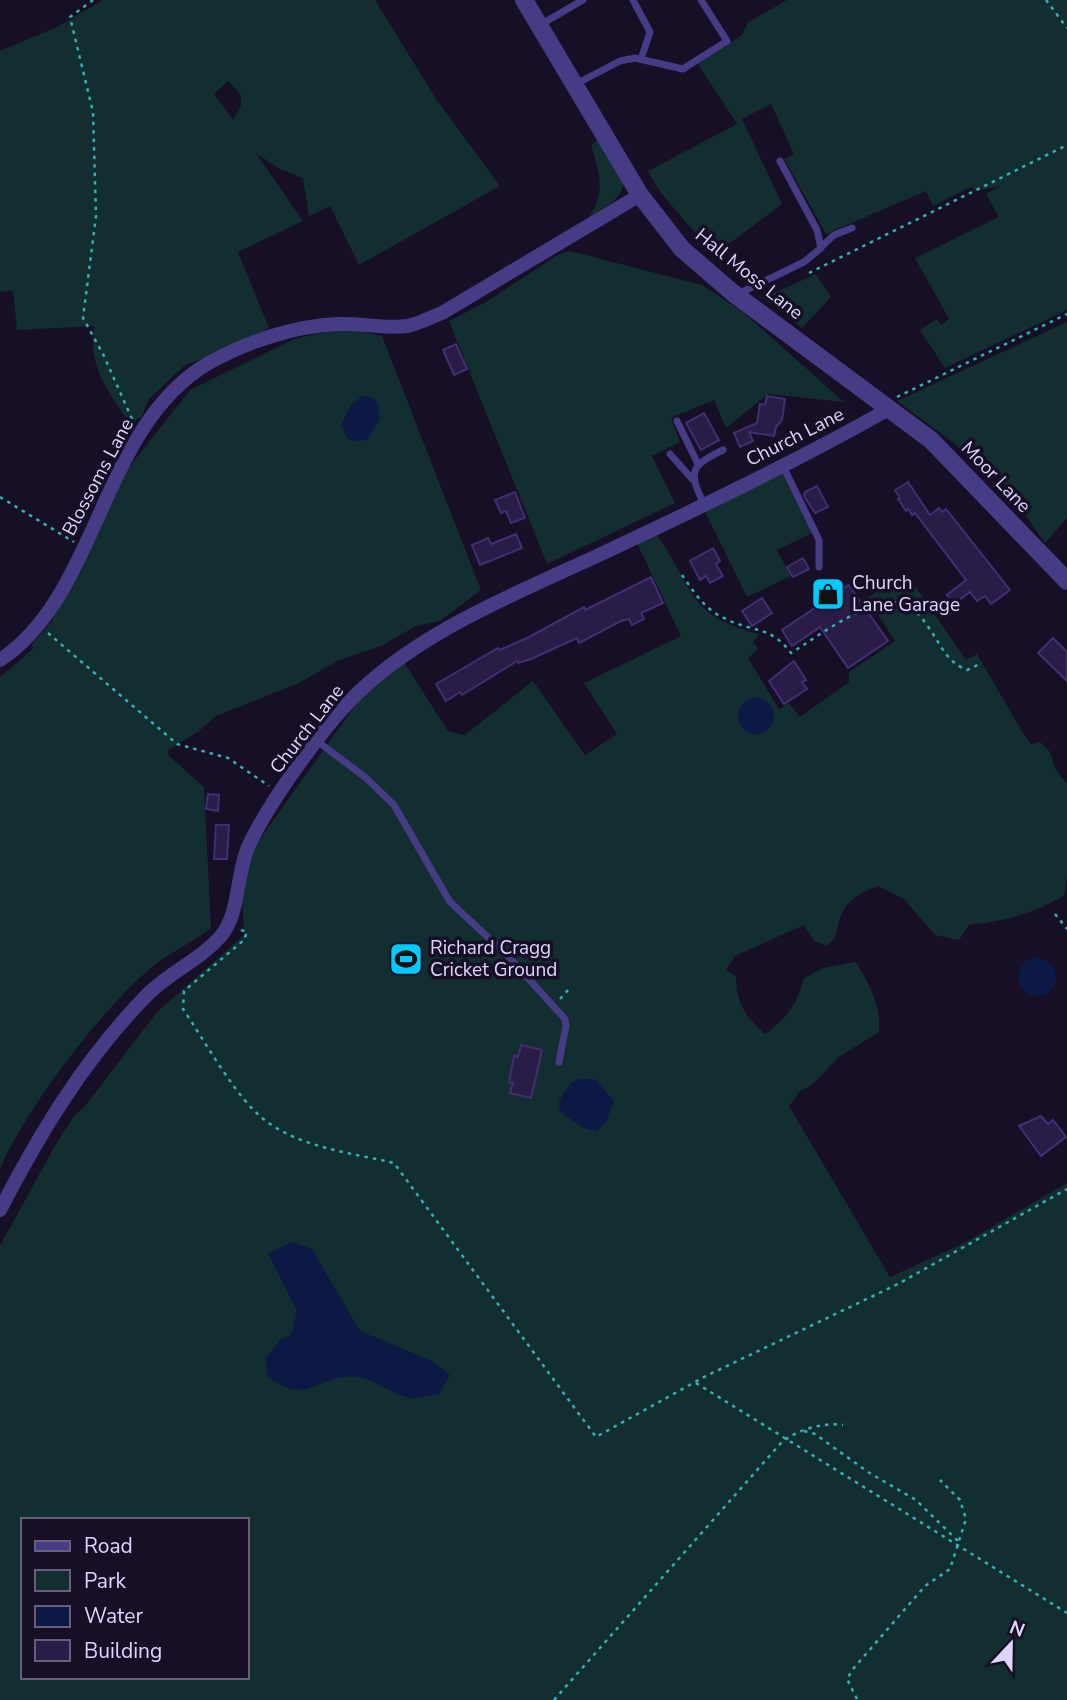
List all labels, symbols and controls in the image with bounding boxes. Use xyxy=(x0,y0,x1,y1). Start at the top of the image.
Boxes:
street label: Hall Moss Lane xyxy=(690,222,808,326)
street label: Church Lane xyxy=(742,401,848,473)
street label: Blossoms Lane xyxy=(56,414,140,540)
street label: Moor Lane xyxy=(955,435,1037,519)
place label: Church Lane Garage xyxy=(852,570,960,618)
shop icon: Church Lane Garage xyxy=(809,575,847,613)
street label: Church Lane xyxy=(264,679,350,779)
place label: Richard Cragg Cricket Ground xyxy=(430,935,557,983)
sports icon: Richard Cragg Cricket Ground xyxy=(387,940,425,978)
legend xyxy=(21,1518,248,1679)
text: Road xyxy=(84,1532,133,1560)
text: Park xyxy=(84,1567,126,1595)
text: Water xyxy=(84,1602,143,1630)
north arrow xyxy=(976,1609,1046,1679)
text: N xyxy=(1006,1614,1028,1644)
text: Building xyxy=(84,1637,162,1665)

